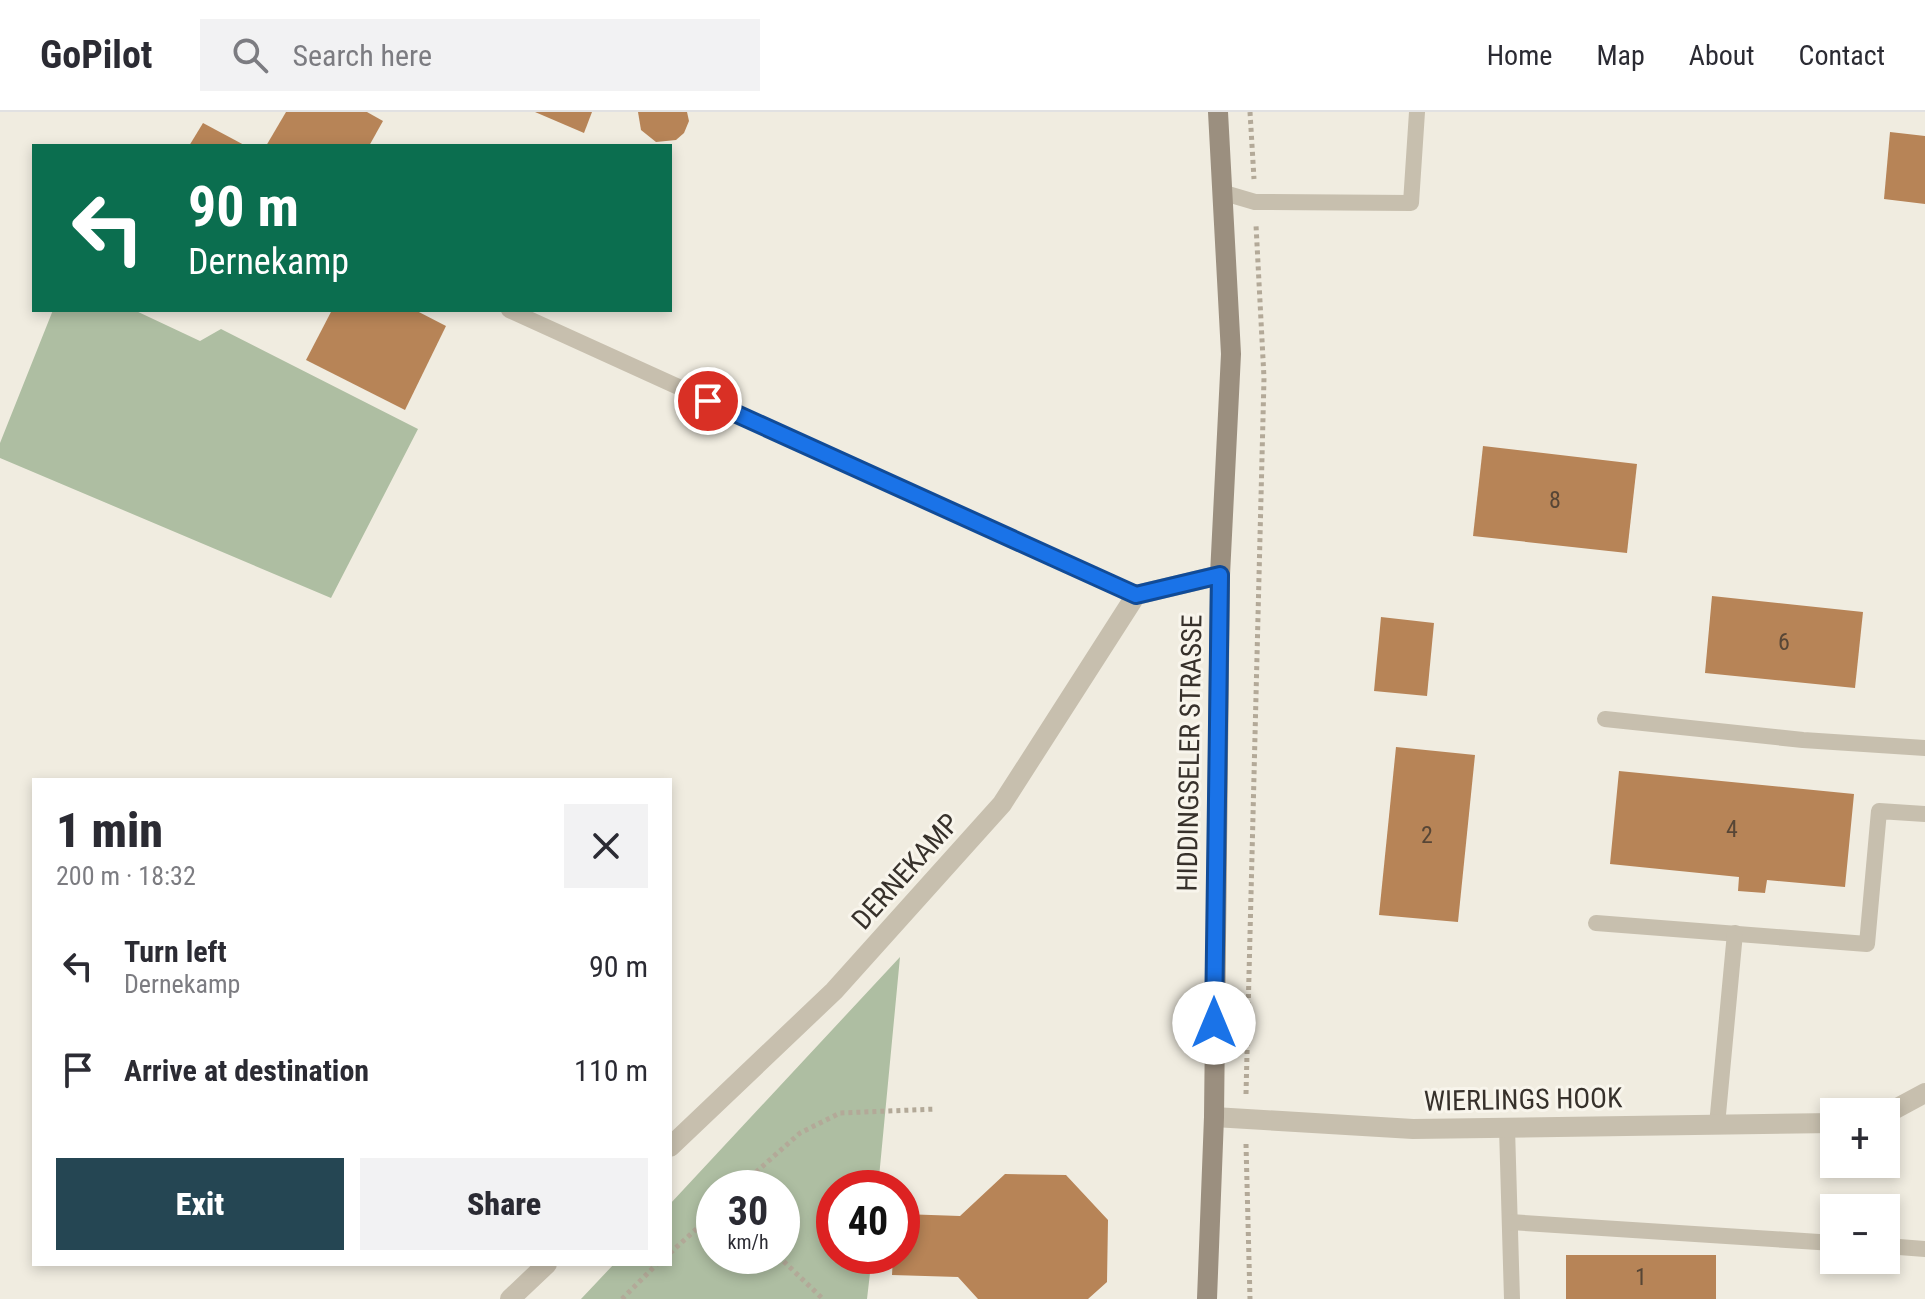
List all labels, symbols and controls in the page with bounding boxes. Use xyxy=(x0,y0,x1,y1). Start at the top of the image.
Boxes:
search box xyxy=(200,19,760,91)
text: GoPilot xyxy=(40,33,152,77)
icon: search xyxy=(228,33,272,77)
text: Search here xyxy=(292,38,432,73)
text: Home xyxy=(1487,39,1552,72)
text: Map xyxy=(1596,39,1645,72)
text: About xyxy=(1689,39,1755,72)
text: Contact xyxy=(1799,39,1885,72)
text: 90 m xyxy=(188,174,299,240)
icon: left xyxy=(56,176,160,280)
text: Dernekamp xyxy=(188,241,349,283)
pin xyxy=(674,367,742,435)
icon: arrive xyxy=(686,379,730,423)
house number: 8 xyxy=(1549,486,1561,514)
street label: HIDDINGSELER STRASSE xyxy=(1171,614,1208,892)
house number: 6 xyxy=(1778,628,1790,656)
text: 1 min xyxy=(56,802,163,859)
button: close xyxy=(564,804,648,888)
street label: DERNEKAMP xyxy=(845,807,966,936)
house number: 4 xyxy=(1726,815,1738,843)
house number: 2 xyxy=(1421,821,1433,849)
text: 200 m · 18:32 xyxy=(56,861,196,891)
text: Turn left xyxy=(124,934,227,969)
icon: left xyxy=(56,944,100,988)
text: 90 m xyxy=(589,949,648,984)
text: Dernekamp xyxy=(124,969,240,999)
position arrow xyxy=(1172,981,1256,1065)
icon: arrive xyxy=(56,1048,100,1092)
text: Arrive at destination xyxy=(124,1053,369,1088)
text: 110 m xyxy=(574,1053,648,1088)
street label: WIERLINGS HOOK xyxy=(1423,1081,1623,1118)
map controls xyxy=(1820,1098,1900,1274)
button: + xyxy=(1820,1098,1900,1178)
button: Exit xyxy=(56,1158,344,1250)
button: Share xyxy=(360,1158,648,1250)
speed limit sign: 40 xyxy=(816,1170,920,1274)
text: 30 xyxy=(728,1188,768,1235)
button: − xyxy=(1820,1194,1900,1274)
text: km/h xyxy=(727,1230,769,1254)
house number: 1 xyxy=(1635,1263,1647,1291)

